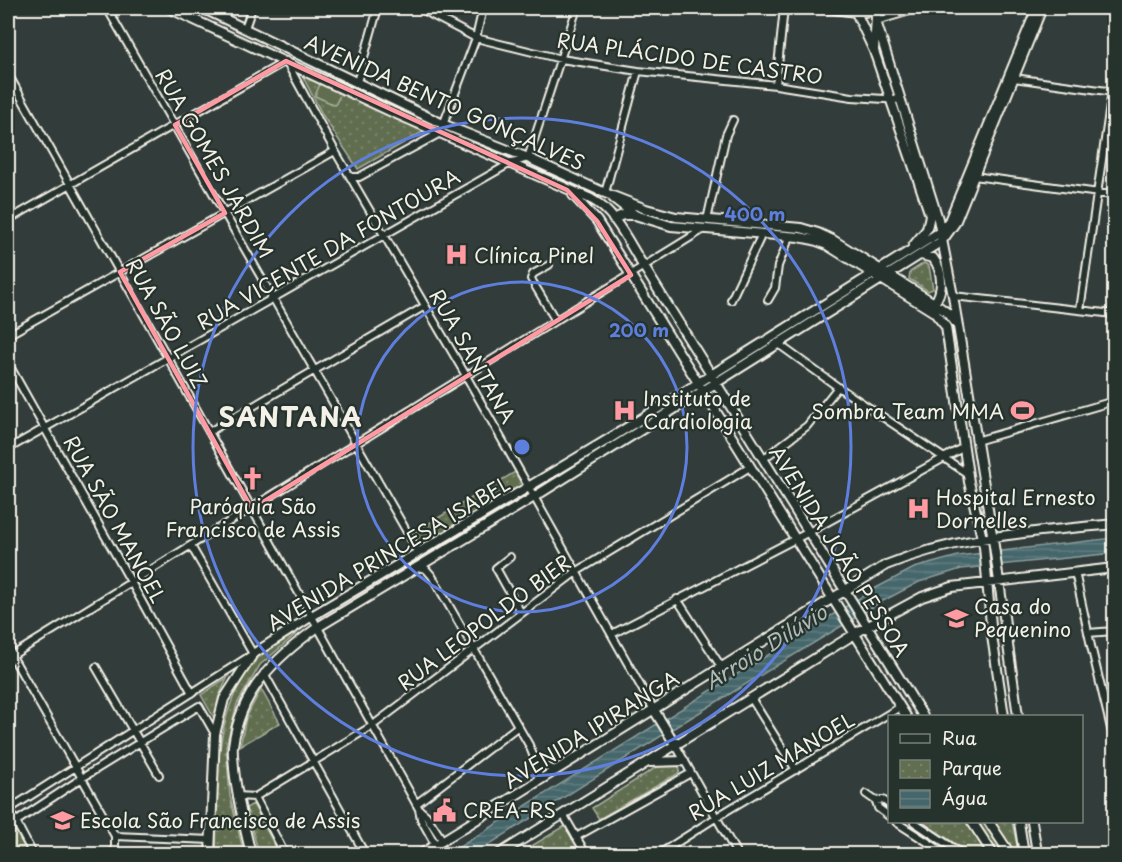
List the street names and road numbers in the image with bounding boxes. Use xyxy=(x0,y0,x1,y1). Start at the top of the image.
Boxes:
street label: RUA PLÁCIDO DE CASTRO xyxy=(555,24,825,92)
street label: AVENIDA BENTO GONÇALVES xyxy=(300,27,590,177)
street label: RUA GOMES JARDIM xyxy=(148,63,282,263)
street label: RUA VICENTE DA FONTOURA xyxy=(191,161,465,337)
street label: RUA SÃO LUIZ xyxy=(119,252,215,394)
street label: RUA SANTANA xyxy=(422,283,524,429)
street label: RUA SÃO MANOEL xyxy=(57,430,173,608)
street label: AVENIDA JOÃO PESSOA xyxy=(763,440,917,662)
street label: AVENIDA PRINCESA ISABEL xyxy=(261,468,515,638)
street label: RUA LEOPOLDO BIER xyxy=(391,547,577,697)
street label: AVENIDA IPIRANGA xyxy=(498,663,684,795)
street label: RUA LUIZ MANOEL xyxy=(682,704,860,828)

